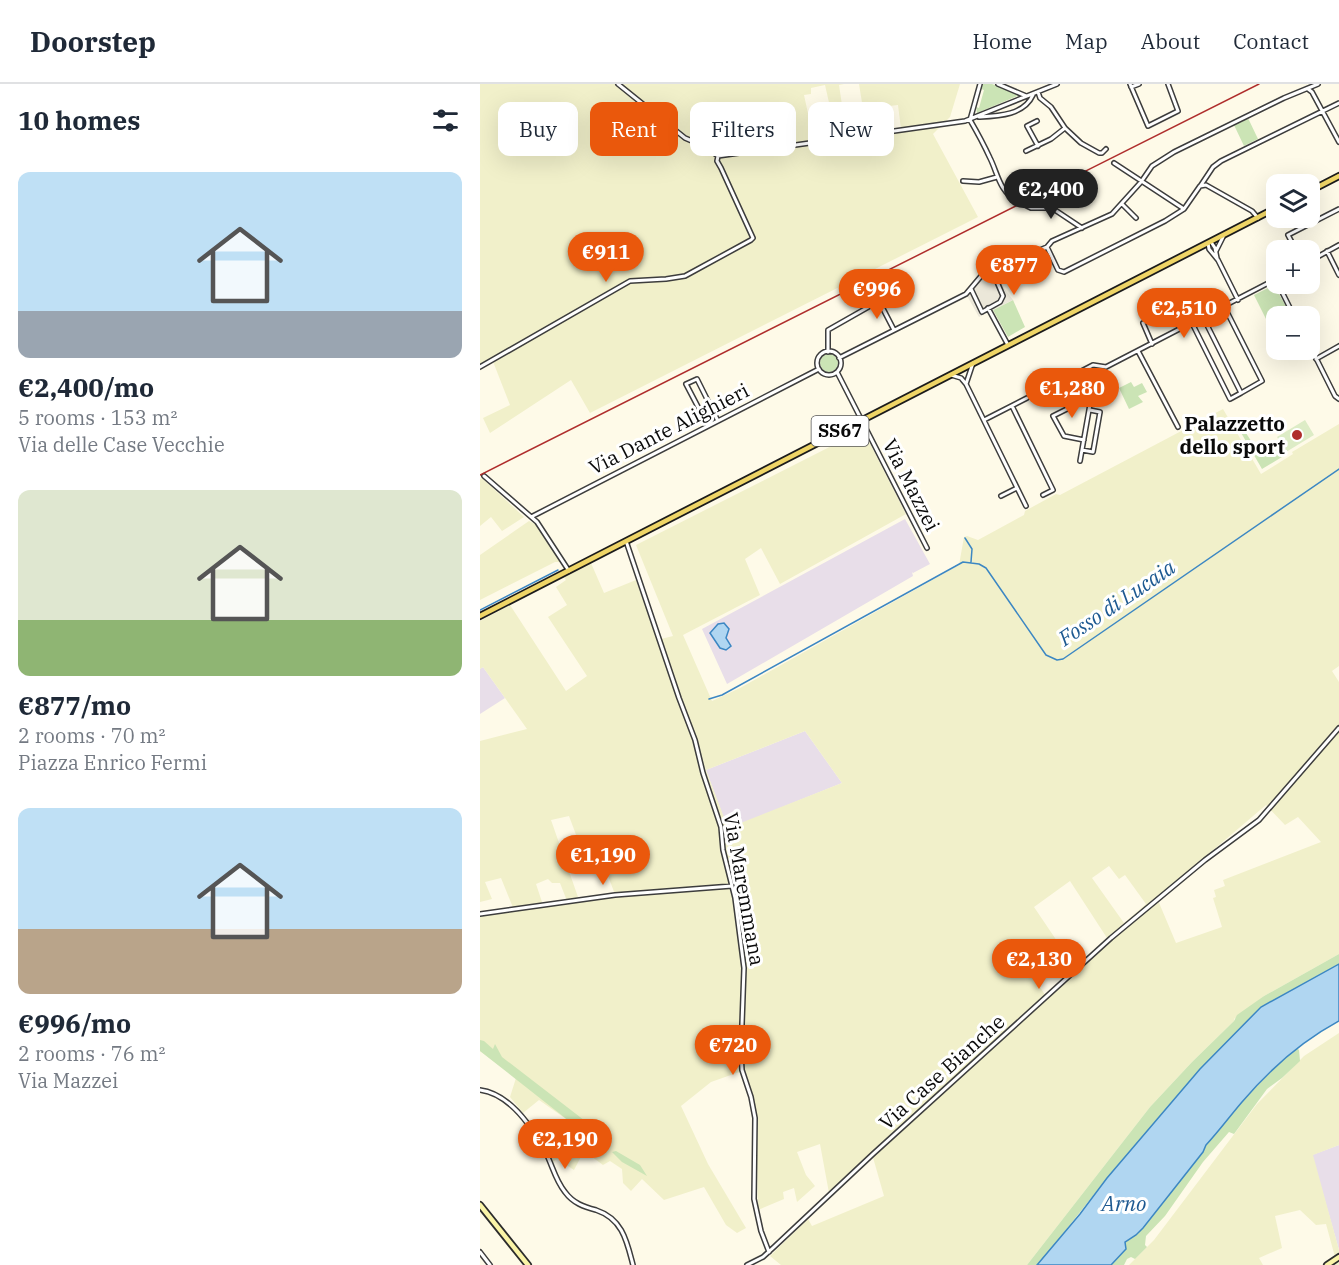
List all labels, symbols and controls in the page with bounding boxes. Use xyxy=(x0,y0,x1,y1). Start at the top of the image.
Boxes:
text: Doorstep xyxy=(30,23,156,60)
text: Home xyxy=(972,27,1032,55)
text: Map xyxy=(1065,27,1108,55)
text: About xyxy=(1141,27,1200,55)
text: Contact xyxy=(1233,27,1309,55)
chip: Buy xyxy=(498,102,578,156)
chip: Rent xyxy=(590,102,678,156)
chip: Filters xyxy=(690,102,796,156)
chip: New xyxy=(808,102,894,156)
text: 10 homes xyxy=(18,103,140,137)
icon: filters xyxy=(429,104,462,137)
pin: €2,400 xyxy=(1002,169,1100,220)
map controls xyxy=(1266,174,1320,360)
button: layers xyxy=(1266,174,1320,228)
text: €2,400 xyxy=(1018,175,1084,202)
icon: home xyxy=(186,211,294,319)
pin: €911 xyxy=(570,232,642,283)
text: €911 xyxy=(582,238,630,265)
button: + xyxy=(1266,240,1320,294)
pin: €877 xyxy=(978,245,1050,296)
text: €877 xyxy=(990,251,1038,278)
pin: €996 xyxy=(841,269,913,320)
text: €996 xyxy=(853,275,901,302)
pin: €2,510 xyxy=(1135,288,1233,339)
text: €2,510 xyxy=(1151,294,1217,321)
button: − xyxy=(1266,306,1320,360)
pin: €1,280 xyxy=(1023,368,1121,419)
text: €2,400/mo xyxy=(18,370,154,404)
text: €1,280 xyxy=(1039,374,1105,401)
street label: Via Dante Alighieri xyxy=(584,376,753,481)
text: 5 rooms · 153 m² xyxy=(18,404,177,431)
place label: Palazzetto dello sport xyxy=(1180,410,1286,460)
road number: SS67 xyxy=(812,416,868,446)
marker: Palazzetto dello sport xyxy=(1290,428,1304,442)
text: Via delle Case Vecchie xyxy=(18,431,225,458)
street label: Via Mazzei xyxy=(877,434,946,536)
icon: home xyxy=(186,529,294,637)
water label: Fosso di Lucaia xyxy=(1052,552,1181,652)
text: €877/mo xyxy=(18,688,131,722)
text: 2 rooms · 70 m² xyxy=(18,722,165,749)
text: Piazza Enrico Fermi xyxy=(18,749,207,776)
street label: Via Maremmana xyxy=(718,810,771,968)
pin: €1,190 xyxy=(554,835,652,886)
text: €1,190 xyxy=(570,841,636,868)
icon: home xyxy=(186,847,294,955)
pin: €2,130 xyxy=(990,939,1088,990)
text: €2,130 xyxy=(1006,945,1072,972)
text: €996/mo xyxy=(18,1006,131,1040)
street label: Via Case Bianche xyxy=(873,1008,1010,1135)
pin: €720 xyxy=(697,1025,769,1076)
text: €720 xyxy=(709,1031,757,1058)
text: 2 rooms · 76 m² xyxy=(18,1040,165,1067)
text: Via Mazzei xyxy=(18,1067,118,1094)
pin: €2,190 xyxy=(516,1119,614,1170)
text: €2,190 xyxy=(532,1125,598,1152)
water label: Arno xyxy=(1100,1189,1146,1217)

